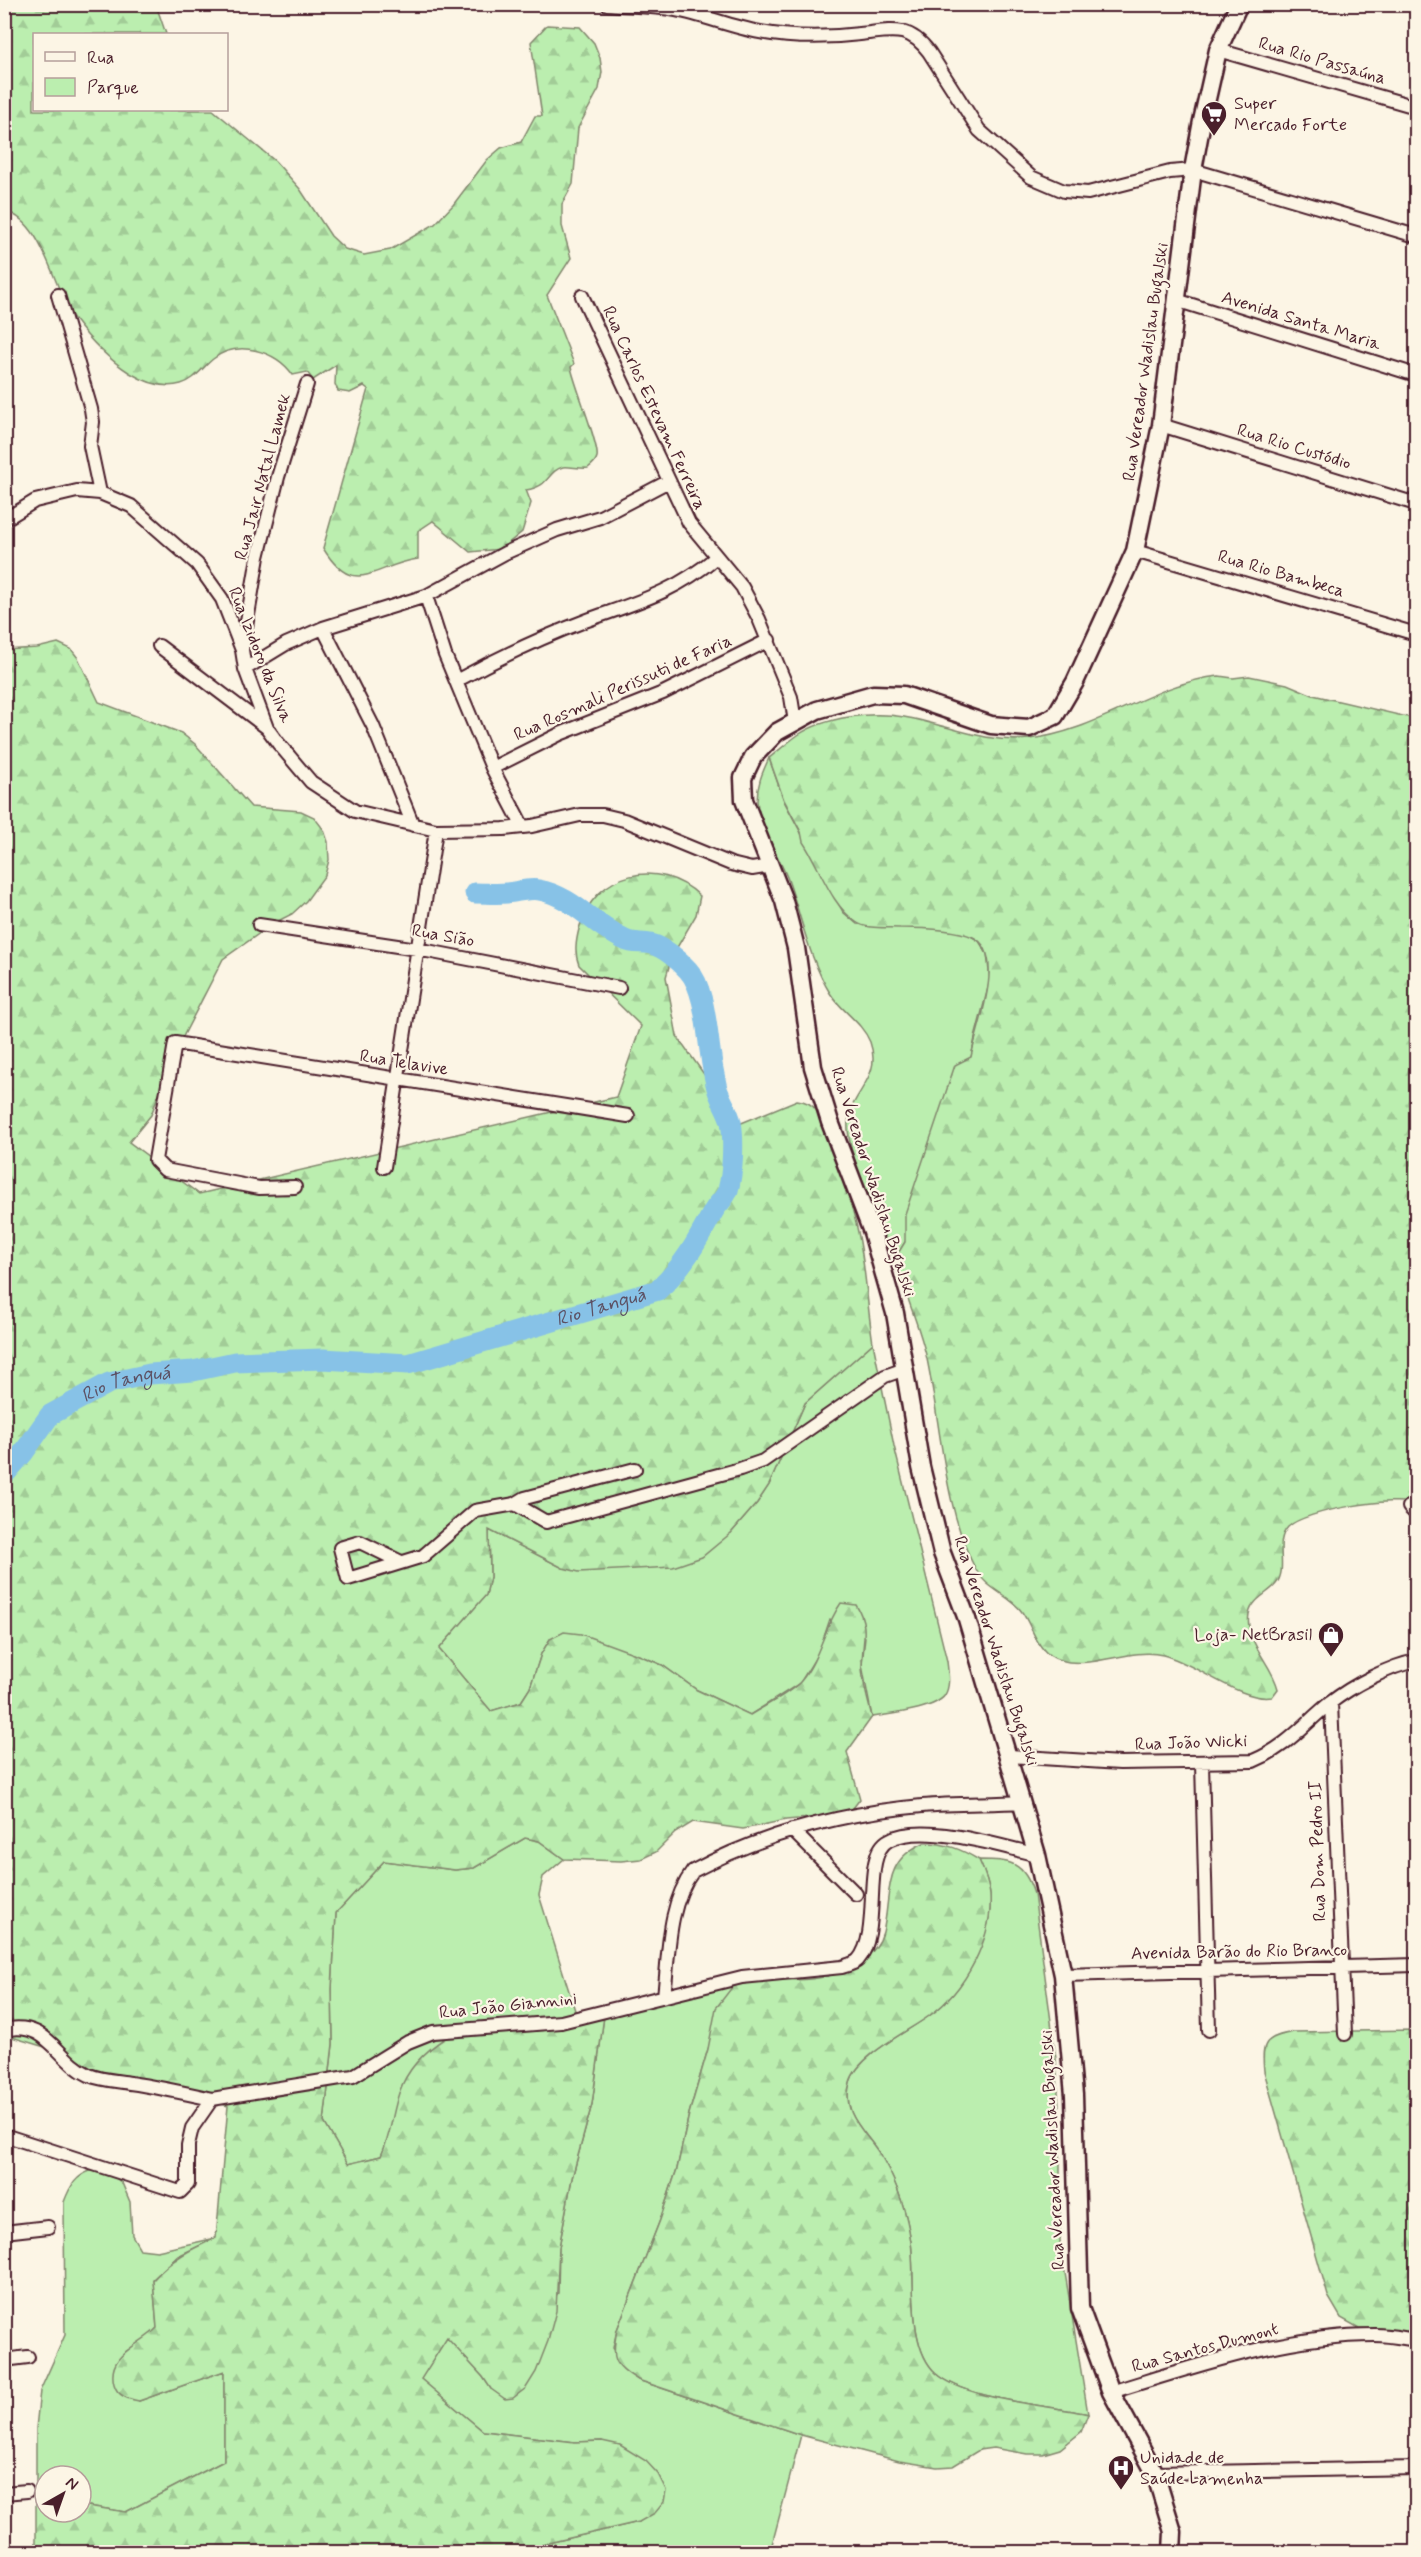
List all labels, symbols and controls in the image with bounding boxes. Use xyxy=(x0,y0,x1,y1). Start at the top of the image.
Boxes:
street label: Rua Rio Passaúna xyxy=(1256,31,1388,91)
legend xyxy=(33,33,228,111)
text: Rua xyxy=(87,46,114,70)
text: Parque xyxy=(87,76,139,100)
place label: Super Mercado Forte xyxy=(1234,92,1347,137)
supermarket icon: Super Mercado Forte xyxy=(1199,99,1229,137)
street label: Rua Vereador Wadislau Bugalski xyxy=(1117,241,1177,483)
street label: Avenida Santa Maria xyxy=(1219,285,1384,357)
street label: Rua Carlos Estevam Ferreira xyxy=(596,302,712,514)
street label: Rua Jair Natal Lamek xyxy=(229,391,297,563)
street label: Rua Rio Custódio xyxy=(1234,418,1354,476)
street label: Rua Rio Bambeca xyxy=(1215,544,1347,604)
street label: Rua Izidoro da Silva xyxy=(222,584,298,726)
street label: Rua Rosmali Perissuti de Faria xyxy=(510,629,736,747)
street label: Rua Sião xyxy=(410,919,476,953)
street label: Rua Telavive xyxy=(358,1044,450,1082)
street label: Rua Vereador Wadislau Bugalski xyxy=(823,1064,922,1301)
water label: Rio Tanguá xyxy=(552,1281,649,1333)
water label: Rio Tanguá xyxy=(76,1359,172,1409)
street label: Rua Vereador Wadislau Bugalski xyxy=(946,1533,1045,1770)
shop icon: Loja- NetBrasil xyxy=(1316,1620,1346,1658)
place label: Loja- NetBrasil xyxy=(1194,1623,1312,1647)
street label: Rua João Wicki xyxy=(1134,1729,1248,1757)
street label: Rua Dom Pedro II xyxy=(1304,1780,1332,1922)
street label: Avenida Barão do Rio Branco xyxy=(1131,1938,1347,1966)
street label: Rua João Giannini xyxy=(438,1987,578,2025)
street label: Rua Vereador Wadislau Bugalski xyxy=(1035,2029,1073,2271)
street label: Rua Santos Dumont xyxy=(1129,2317,1281,2379)
place label: Unidade de Saúde Lamenha xyxy=(1140,2446,1263,2491)
hospital icon: Unidade de Saúde Lamenha xyxy=(1106,2453,1136,2491)
north arrow xyxy=(33,2464,93,2524)
text: N xyxy=(61,2472,83,2495)

